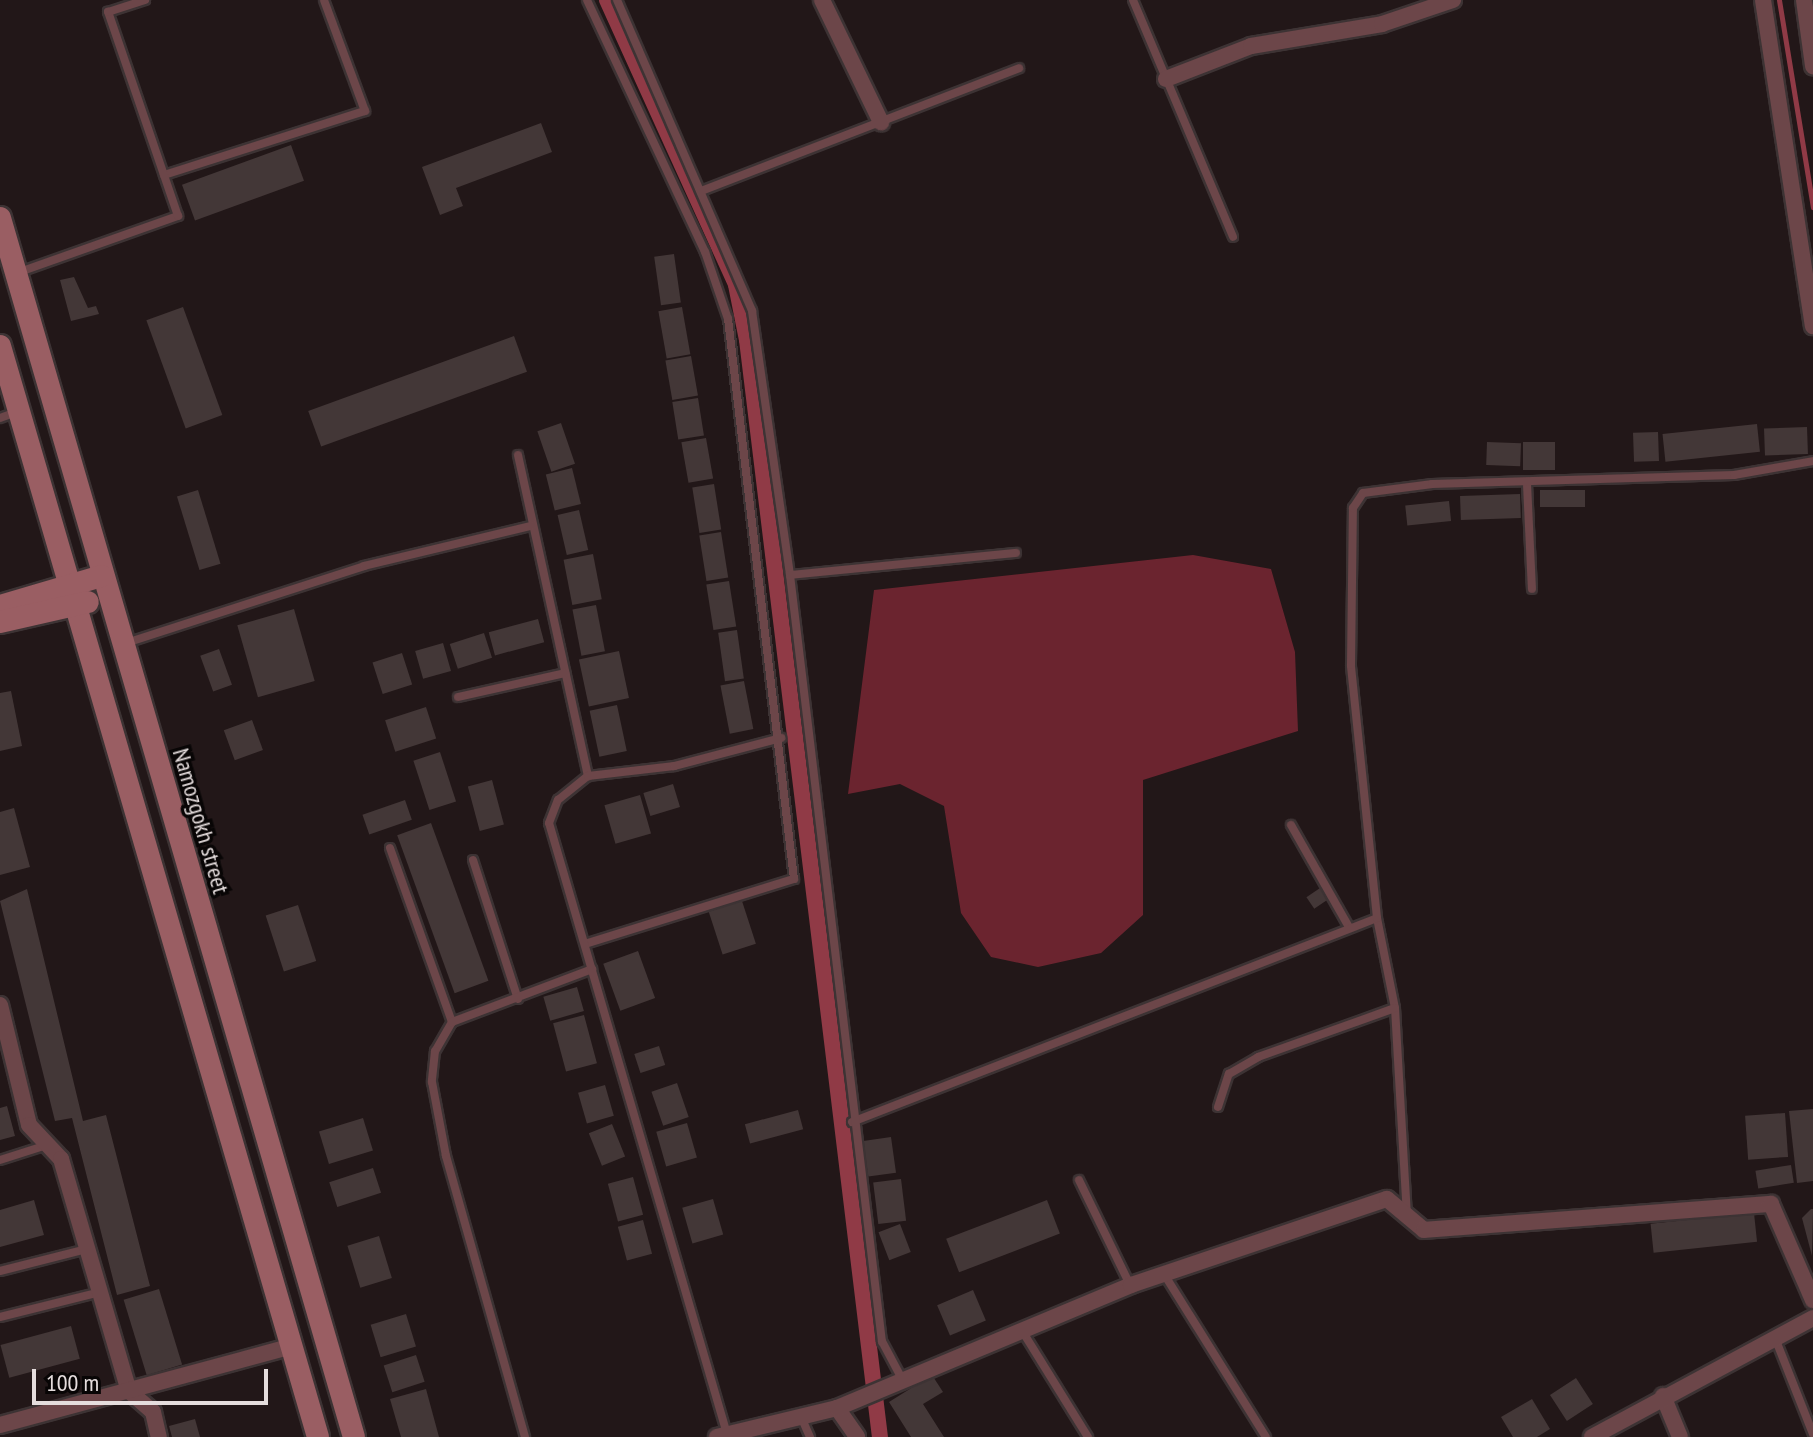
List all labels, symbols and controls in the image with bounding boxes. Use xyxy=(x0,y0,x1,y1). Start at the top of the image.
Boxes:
street label: Namozgokh street xyxy=(167,745,235,897)
scale bar xyxy=(36,1353,272,1403)
text: 100 m xyxy=(46,1367,99,1398)

